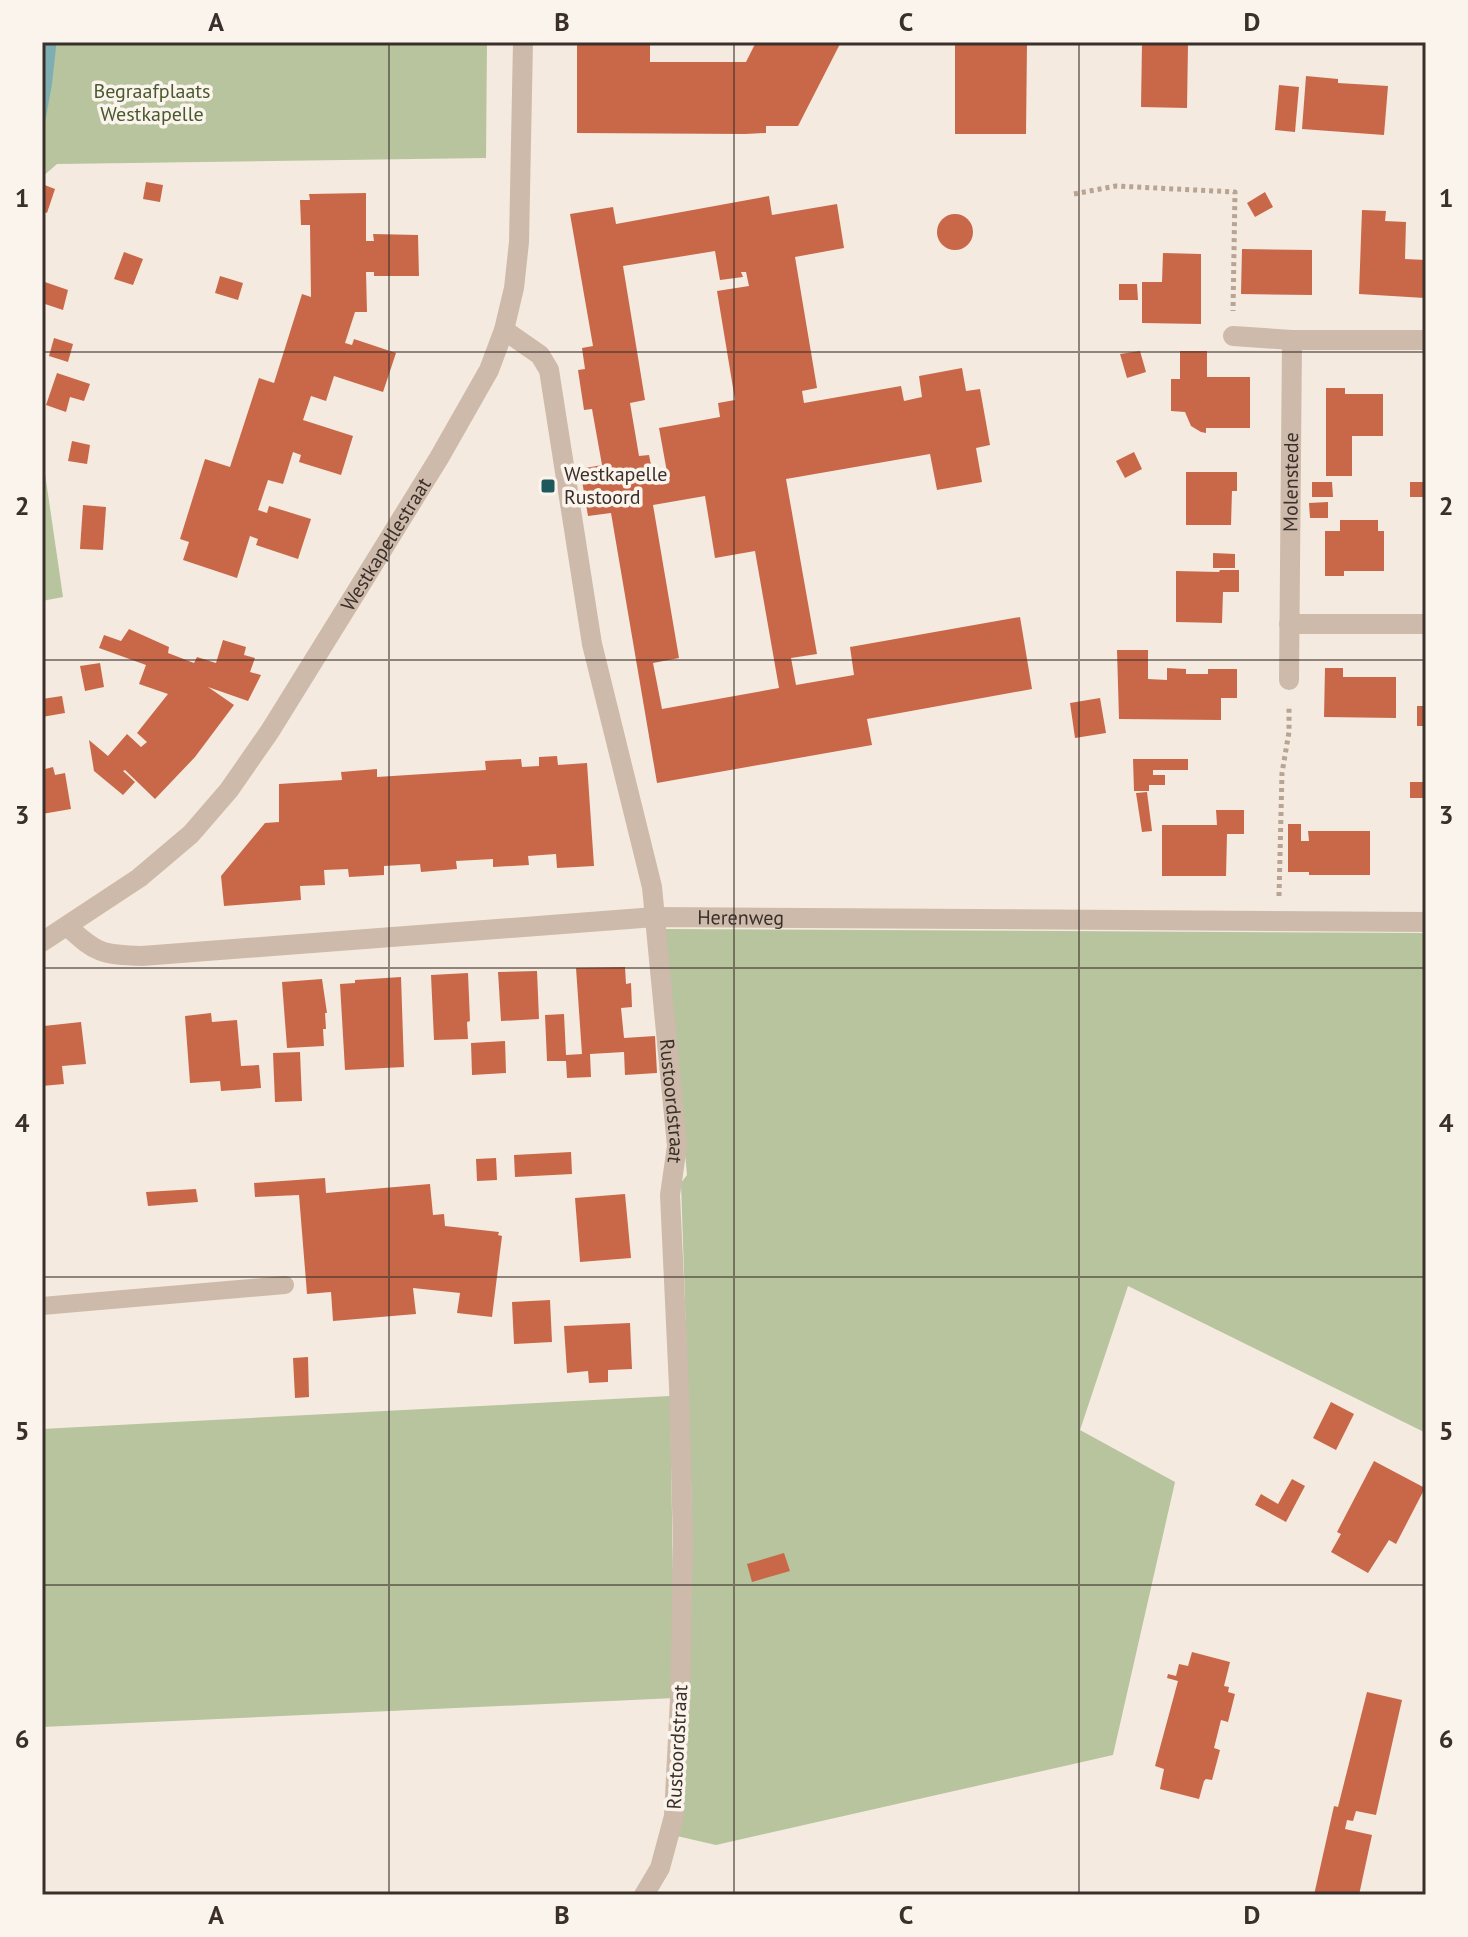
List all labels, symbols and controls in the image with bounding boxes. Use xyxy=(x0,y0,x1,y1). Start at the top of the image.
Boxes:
text: A xyxy=(208,5,224,38)
text: B xyxy=(554,5,570,38)
text: C xyxy=(899,5,913,38)
text: D xyxy=(1244,5,1260,38)
park label: Begraafplaats Westkapelle xyxy=(93,78,211,127)
text: 1 xyxy=(15,181,29,214)
text: 1 xyxy=(1439,181,1453,214)
street label: Molenstede xyxy=(1277,432,1304,532)
place label: Westkapelle Rustoord xyxy=(564,461,667,510)
street label: Westkapellestraat xyxy=(335,473,437,616)
marker: Westkapelle Rustoord xyxy=(539,477,557,495)
text: 2 xyxy=(15,489,29,522)
text: 2 xyxy=(1439,489,1453,522)
text: 3 xyxy=(15,798,29,831)
text: 3 xyxy=(1439,798,1453,831)
street label: Herenweg xyxy=(697,904,784,931)
street label: Rustoordstraat xyxy=(654,1037,690,1165)
text: 4 xyxy=(15,1106,30,1139)
text: 4 xyxy=(1439,1106,1454,1139)
text: 5 xyxy=(15,1414,29,1447)
text: 5 xyxy=(1439,1414,1453,1447)
street label: Rustoordstraat xyxy=(661,1684,693,1810)
text: 6 xyxy=(15,1722,29,1755)
text: 6 xyxy=(1439,1722,1453,1755)
text: A xyxy=(208,1898,224,1931)
text: B xyxy=(554,1898,570,1931)
text: C xyxy=(899,1898,913,1931)
text: D xyxy=(1244,1898,1260,1931)

